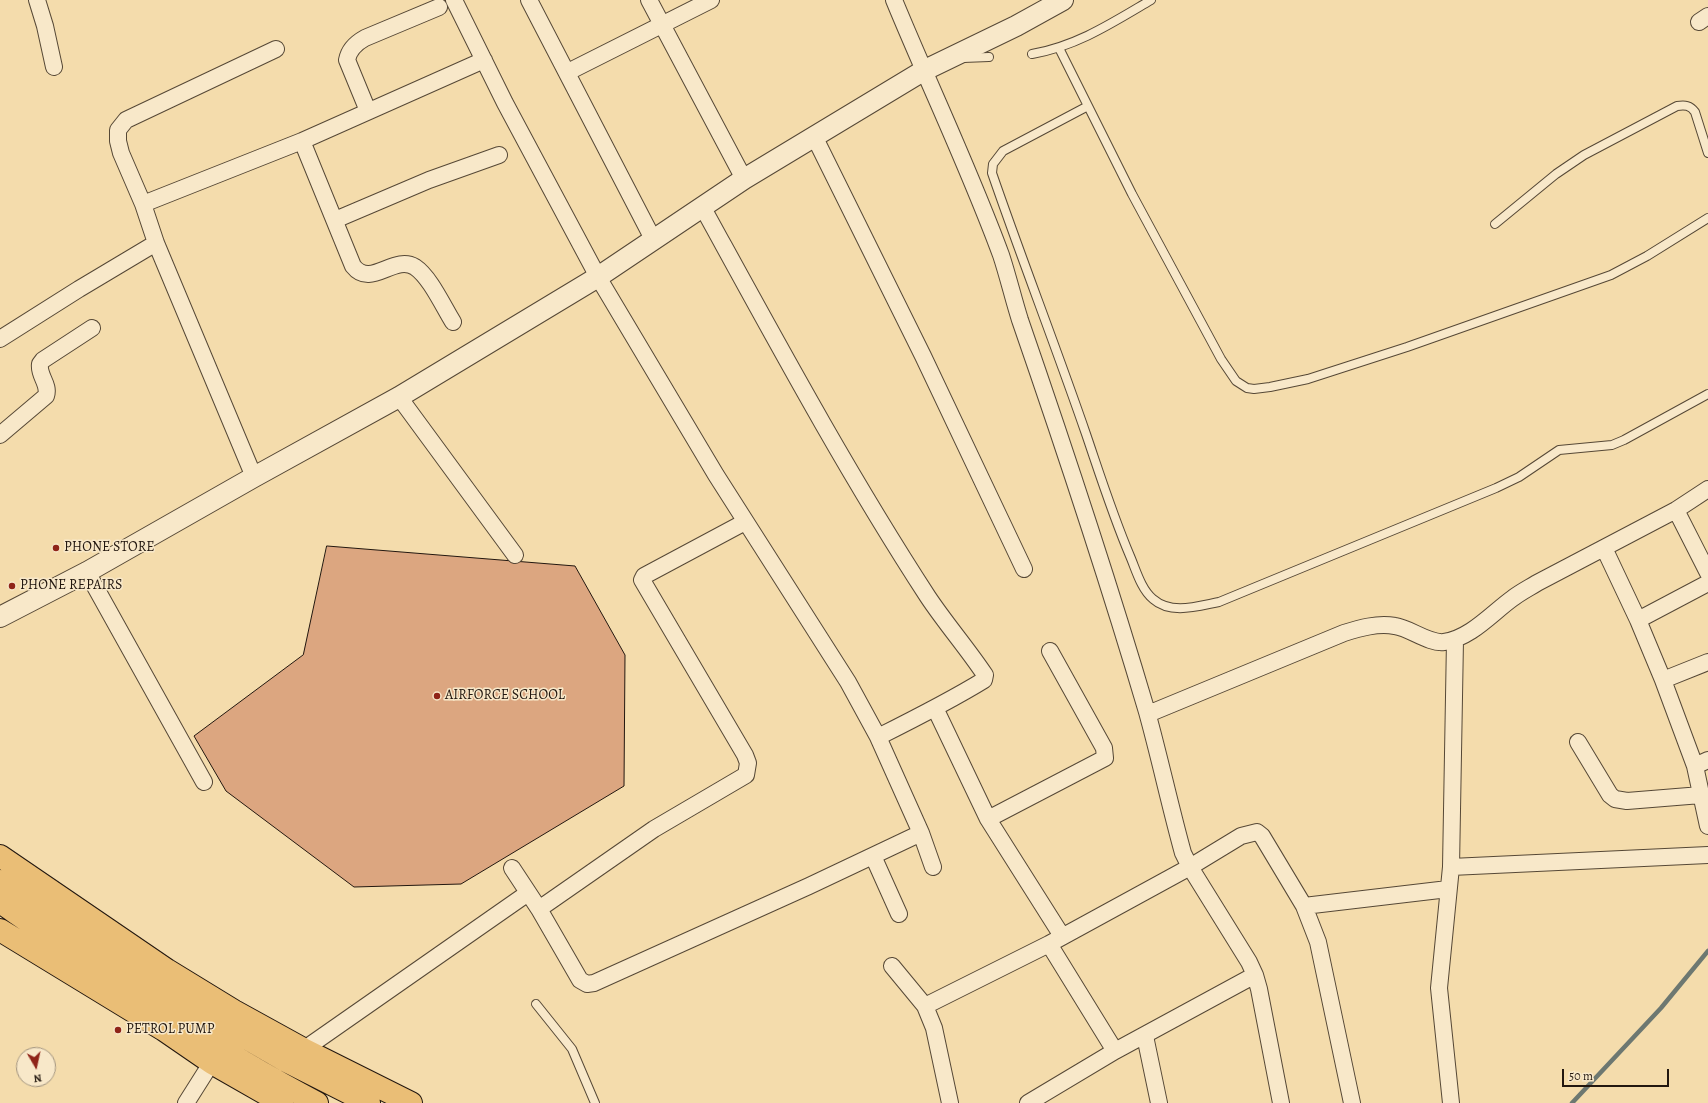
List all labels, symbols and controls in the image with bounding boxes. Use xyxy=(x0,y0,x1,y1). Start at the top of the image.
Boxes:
place label: PHONE STORE xyxy=(64,540,154,556)
marker: PHONE STORE xyxy=(51,543,61,553)
place label: PHONE REPAIRS xyxy=(20,578,122,594)
marker: PHONE REPAIRS xyxy=(7,581,17,591)
place label: AIRFORCE SCHOOL xyxy=(445,688,565,704)
marker: AIRFORCE SCHOOL xyxy=(432,691,442,701)
place label: PETROL PUMP xyxy=(126,1022,214,1038)
marker: PETROL PUMP xyxy=(113,1025,123,1035)
north arrow xyxy=(16,1047,56,1087)
scale bar xyxy=(1564,1061,1671,1087)
text: 50 m xyxy=(1569,1068,1593,1084)
text: N xyxy=(33,1070,43,1086)

